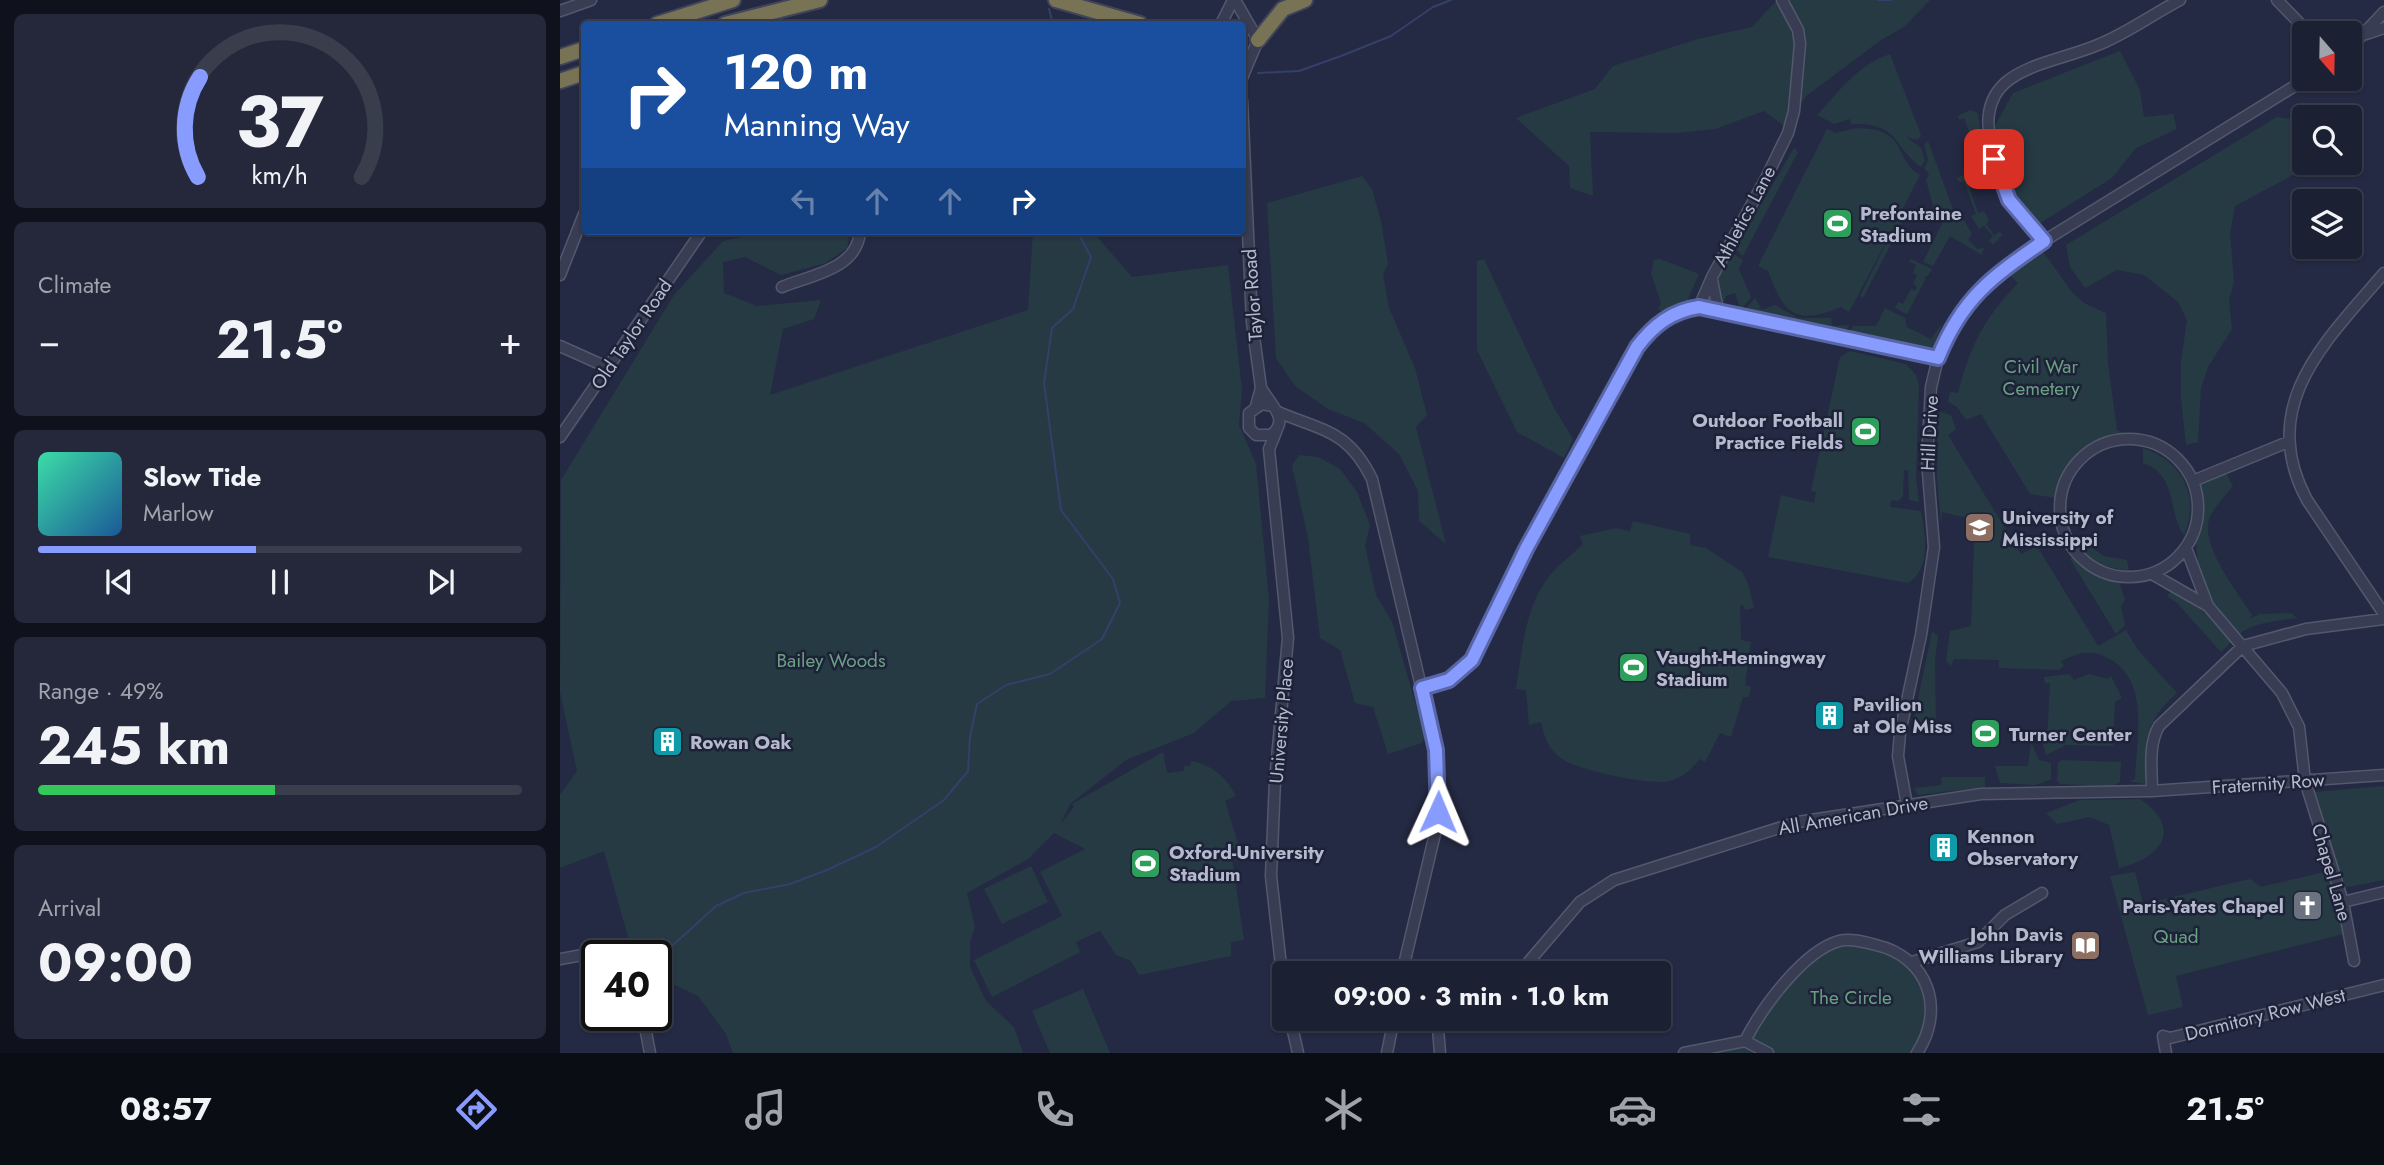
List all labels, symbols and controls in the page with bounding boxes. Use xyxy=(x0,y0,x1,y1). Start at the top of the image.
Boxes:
north arrow xyxy=(2292,21,2362,91)
map controls xyxy=(2292,21,2362,259)
text: 120 m xyxy=(724,37,868,107)
icon: right xyxy=(609,49,700,140)
text: 37 xyxy=(236,69,324,174)
text: Manning Way xyxy=(724,102,910,148)
button: search xyxy=(2292,105,2362,175)
pin xyxy=(1964,129,2024,189)
icon: arrive xyxy=(1975,140,2013,178)
text: km/h xyxy=(252,157,308,193)
street label: Athletics Lane xyxy=(1707,161,1782,271)
icon: left xyxy=(785,182,823,220)
icon: ahead xyxy=(858,182,896,220)
icon: ahead xyxy=(931,182,969,220)
icon: right xyxy=(1004,182,1042,220)
button: layers xyxy=(2292,189,2362,259)
place label: Prefontaine Stadium xyxy=(1860,200,1962,249)
sports icon: Prefontaine Stadium xyxy=(1820,207,1854,241)
street label: Taylor Road xyxy=(1236,248,1269,342)
text: Climate xyxy=(38,268,111,302)
street label: Old Taylor Road xyxy=(584,274,678,395)
text: 21.5° xyxy=(216,302,343,378)
text: − xyxy=(38,313,60,368)
text: + xyxy=(499,313,522,368)
park label: Civil War Cemetery xyxy=(2002,353,2080,402)
street label: Hill Drive xyxy=(1914,395,1945,471)
place label: Outdoor Football Practice Fields xyxy=(1692,407,1843,456)
sports icon: Outdoor Football Practice Fields xyxy=(1849,414,1883,448)
text: Slow Tide xyxy=(143,458,262,496)
text: Marlow xyxy=(143,496,214,530)
place label: University of Mississippi xyxy=(2002,504,2115,553)
school or university icon: University of Mississippi xyxy=(1962,511,1996,545)
icon: previous xyxy=(100,563,138,601)
icon: pause xyxy=(261,563,299,601)
icon: next xyxy=(422,563,460,601)
place label: Vaught-Hemingway Stadium xyxy=(1655,644,1827,693)
park label: Bailey Woods xyxy=(776,647,886,674)
sports icon: Vaught-Hemingway Stadium xyxy=(1616,651,1650,685)
street label: University Place xyxy=(1263,657,1300,785)
text: Range · 49% xyxy=(38,674,164,708)
place label: Pavilion at Ole Miss xyxy=(1853,691,1952,740)
building icon: Pavilion at Ole Miss xyxy=(1813,698,1847,732)
text: 245 km xyxy=(38,708,230,784)
sports icon: Turner Center xyxy=(1969,717,2003,751)
place label: Turner Center xyxy=(2009,721,2132,748)
building icon: Rowan Oak xyxy=(650,725,684,759)
place label: Rowan Oak xyxy=(690,729,791,756)
street label: Fraternity Row xyxy=(2211,766,2325,801)
position arrow xyxy=(1401,775,1475,849)
street label: All American Drive xyxy=(1776,789,1930,842)
street label: Chapel Lane xyxy=(2305,820,2358,924)
place label: Kennon Observatory xyxy=(1967,823,2079,872)
building icon: Kennon Observatory xyxy=(1927,830,1961,864)
place label: Oxford-University Stadium xyxy=(1169,839,1325,888)
sports icon: Oxford-University Stadium xyxy=(1129,846,1163,880)
church icon: Paris-Yates Chapel xyxy=(2290,889,2324,923)
text: Arrival xyxy=(38,891,101,925)
place label: Paris-Yates Chapel xyxy=(2122,893,2284,920)
place label: John Davis Williams Library xyxy=(1919,921,2064,970)
park label: Quad xyxy=(2154,923,2198,950)
text: 09:00 xyxy=(38,925,193,1001)
library icon: John Davis Williams Library xyxy=(2069,928,2103,962)
speed limit sign: 40 xyxy=(581,940,672,1031)
text: 09:00 · 3 min · 1.0 km xyxy=(1334,977,1609,1015)
street label: Dormitory Row West xyxy=(2182,981,2349,1047)
park label: The Circle xyxy=(1810,984,1892,1011)
icon: directions xyxy=(452,1085,501,1134)
icon: music xyxy=(741,1085,790,1134)
icon: phone xyxy=(1030,1085,1079,1134)
icon: climate xyxy=(1319,1085,1368,1134)
icon: car xyxy=(1608,1085,1657,1134)
icon: filters xyxy=(1897,1085,1946,1134)
text: 08:57 xyxy=(120,1086,212,1132)
text: 21.5° xyxy=(2186,1086,2264,1132)

